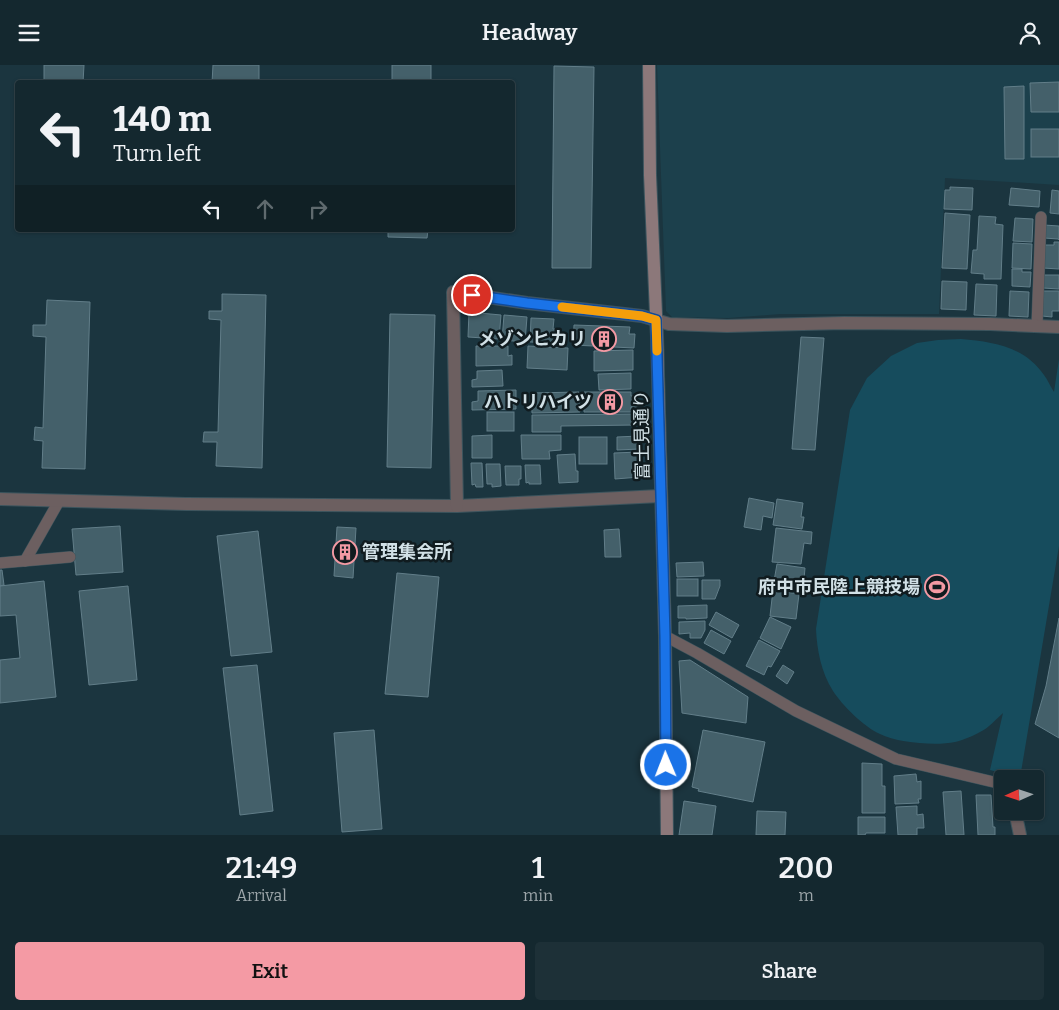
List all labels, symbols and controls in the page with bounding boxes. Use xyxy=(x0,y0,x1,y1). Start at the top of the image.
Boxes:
icon: menu xyxy=(15,19,43,47)
text: Headway xyxy=(482,19,577,46)
icon: person xyxy=(1016,19,1044,47)
text: 140 m xyxy=(113,98,211,140)
icon: left xyxy=(30,100,95,165)
text: Turn left xyxy=(113,140,201,167)
icon: left xyxy=(198,195,226,223)
icon: ahead xyxy=(251,195,279,223)
icon: right xyxy=(304,195,332,223)
pin xyxy=(451,274,493,316)
icon: arrive xyxy=(458,281,486,309)
building icon: メゾンヒカリ xyxy=(591,326,617,352)
place label: メゾンヒカリ xyxy=(478,328,586,350)
building icon: ハトリハイツ xyxy=(597,389,623,415)
street label: 富士見通り xyxy=(630,390,654,480)
place label: ハトリハイツ xyxy=(484,391,592,413)
building icon: 管理集会所 xyxy=(332,539,358,565)
place label: 管理集会所 xyxy=(362,541,452,563)
sports icon: 府中市民陸上競技場 xyxy=(924,574,950,600)
place label: 府中市民陸上競技場 xyxy=(758,576,920,598)
position arrow xyxy=(639,738,691,790)
north arrow xyxy=(994,770,1044,820)
map controls xyxy=(994,770,1044,820)
text: 21:49 xyxy=(226,850,297,886)
text: 1 xyxy=(532,850,544,886)
text: 200 xyxy=(779,850,834,886)
text: Arrival xyxy=(236,886,287,905)
text: min xyxy=(523,886,553,905)
text: m xyxy=(798,886,814,905)
button: Exit xyxy=(15,942,525,1000)
button: Share xyxy=(535,942,1044,1000)

